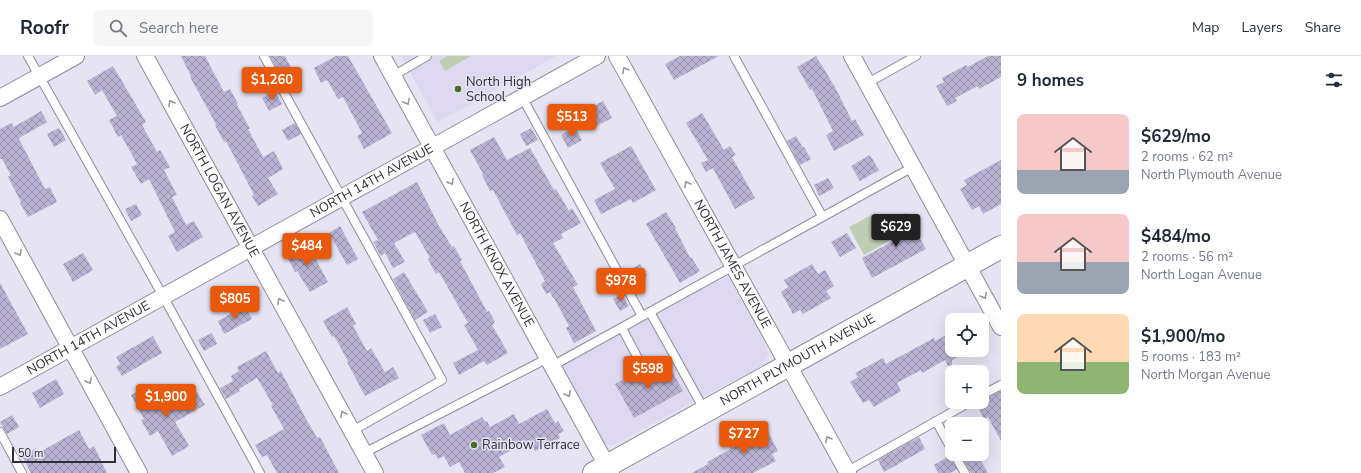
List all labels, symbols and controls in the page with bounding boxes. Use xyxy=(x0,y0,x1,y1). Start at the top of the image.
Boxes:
search box xyxy=(93,10,373,46)
text: Roofr xyxy=(20,15,69,41)
icon: search xyxy=(107,17,129,39)
text: Search here xyxy=(139,18,218,38)
text: Map xyxy=(1192,18,1219,37)
text: Layers xyxy=(1241,18,1283,37)
text: Share xyxy=(1305,18,1341,37)
one-way arrow xyxy=(622,66,629,74)
pin: $1,260 xyxy=(239,67,305,101)
text: 9 homes xyxy=(1017,69,1084,92)
icon: filters xyxy=(1323,69,1345,91)
text: $1,260 xyxy=(251,71,293,89)
place label: North High School xyxy=(466,73,531,106)
marker: North High School xyxy=(453,84,463,94)
one-way arrow xyxy=(403,98,410,106)
one-way arrow xyxy=(169,100,176,107)
pin: $513 xyxy=(548,104,596,138)
text: $513 xyxy=(556,108,588,126)
street label: NORTH LOGAN AVENUE xyxy=(175,121,263,261)
text: $629/mo xyxy=(1141,125,1211,148)
icon: home xyxy=(1049,130,1097,178)
street label: NORTH 14TH AVENUE xyxy=(307,140,436,222)
text: 2 rooms · 62 m² xyxy=(1141,148,1233,166)
text: North Plymouth Avenue xyxy=(1141,166,1282,184)
one-way arrow xyxy=(446,178,454,185)
one-way arrow xyxy=(685,181,692,188)
street label: NORTH JAMES AVENUE xyxy=(689,197,775,332)
street label: NORTH KNOX AVENUE xyxy=(455,199,538,330)
pin: $629 xyxy=(872,214,920,248)
text: $629 xyxy=(880,218,912,236)
text: $484/mo xyxy=(1141,225,1211,248)
icon: home xyxy=(1049,230,1097,278)
pin: $484 xyxy=(283,233,331,267)
text: $484 xyxy=(291,237,323,255)
text: 2 rooms · 56 m² xyxy=(1141,248,1233,266)
one-way arrow xyxy=(14,249,21,256)
text: North Logan Avenue xyxy=(1141,266,1262,284)
pin: $978 xyxy=(597,268,645,302)
text: $978 xyxy=(605,272,637,290)
pin: $805 xyxy=(211,286,259,320)
text: $805 xyxy=(219,290,251,308)
one-way arrow xyxy=(979,292,987,299)
street label: NORTH 14TH AVENUE xyxy=(24,297,153,379)
one-way arrow xyxy=(277,297,284,305)
street label: NORTH PLYMOUTH AVENUE xyxy=(717,310,878,410)
map controls xyxy=(945,313,989,461)
button: locate xyxy=(945,313,989,357)
text: $1,900/mo xyxy=(1141,325,1225,348)
icon: home xyxy=(1049,330,1097,378)
text: 5 rooms · 183 m² xyxy=(1141,348,1241,366)
pin: $598 xyxy=(624,356,672,390)
text: $598 xyxy=(632,360,664,378)
button: + xyxy=(945,365,989,409)
text: North Morgan Avenue xyxy=(1141,366,1271,384)
one-way arrow xyxy=(84,377,91,384)
pin: $1,900 xyxy=(133,384,199,418)
text: $1,900 xyxy=(145,388,187,406)
one-way arrow xyxy=(563,390,570,397)
one-way arrow xyxy=(340,411,347,419)
button: − xyxy=(945,417,989,461)
pin: $727 xyxy=(720,421,768,455)
text: $727 xyxy=(728,425,760,443)
place label: Rainbow Terrace xyxy=(482,436,580,454)
one-way arrow xyxy=(825,436,833,443)
marker: Rainbow Terrace xyxy=(469,440,479,450)
scale bar xyxy=(12,445,116,464)
text: 50 m xyxy=(18,446,43,461)

